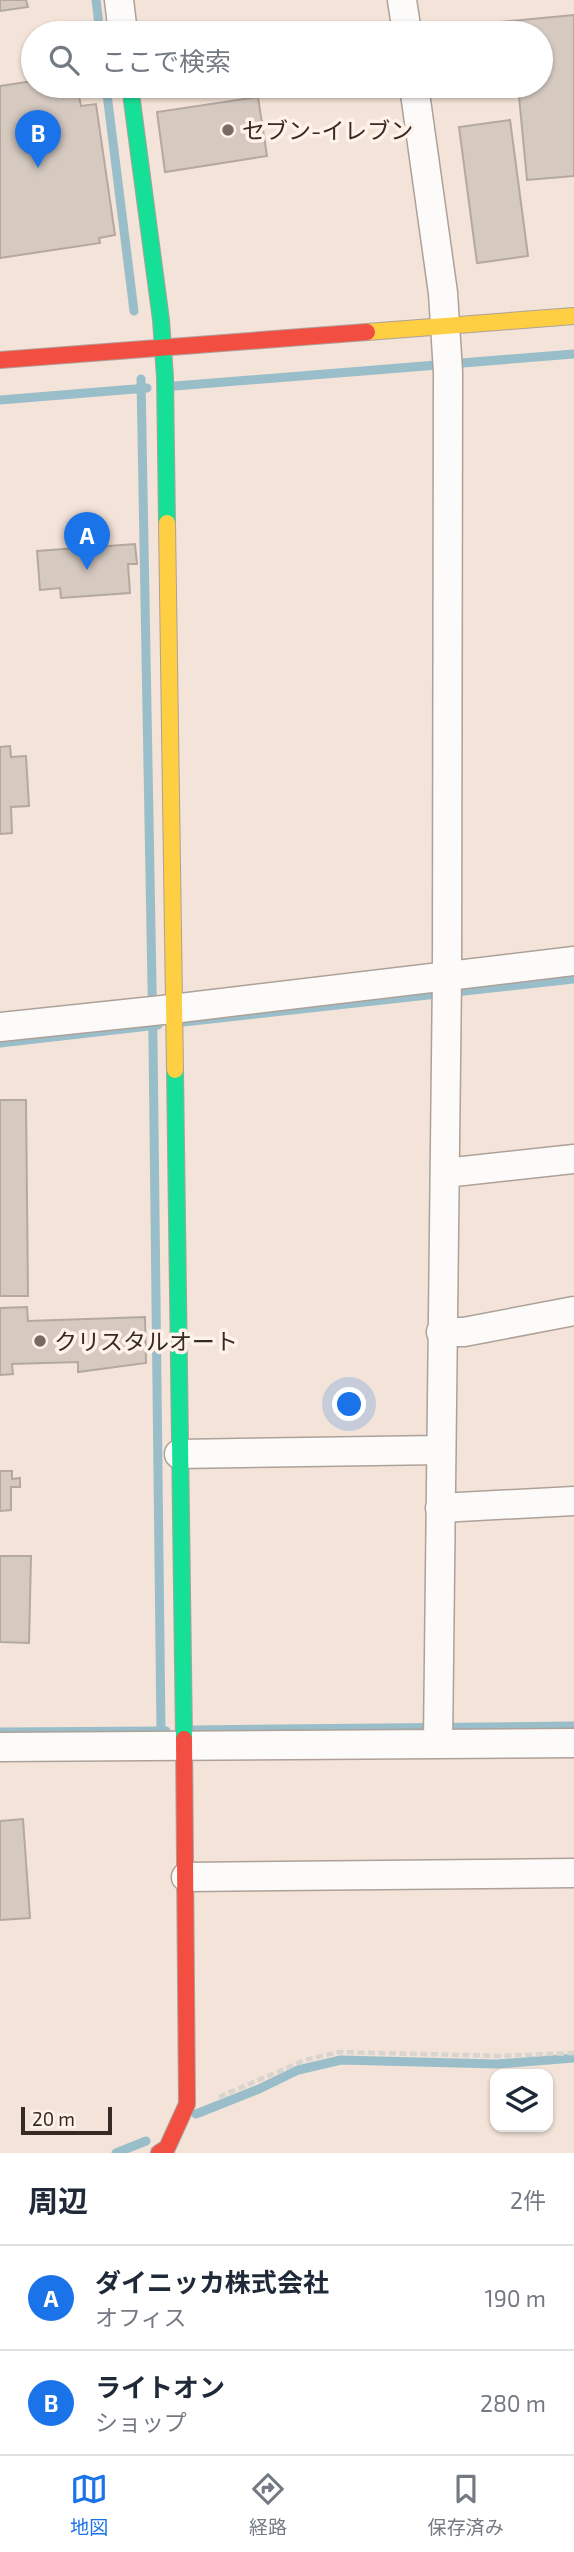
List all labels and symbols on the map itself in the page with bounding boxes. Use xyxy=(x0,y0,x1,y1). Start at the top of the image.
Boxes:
pin: B xyxy=(15,110,61,168)
place label: セブン-イレブン xyxy=(242,116,413,144)
marker: セブン-イレブン xyxy=(220,122,236,138)
pin: A xyxy=(64,512,110,570)
place label: クリスタルオート xyxy=(54,1327,238,1355)
marker: クリスタルオート xyxy=(32,1333,48,1349)
your location xyxy=(332,1387,366,1421)
scale bar xyxy=(21,2104,112,2136)

